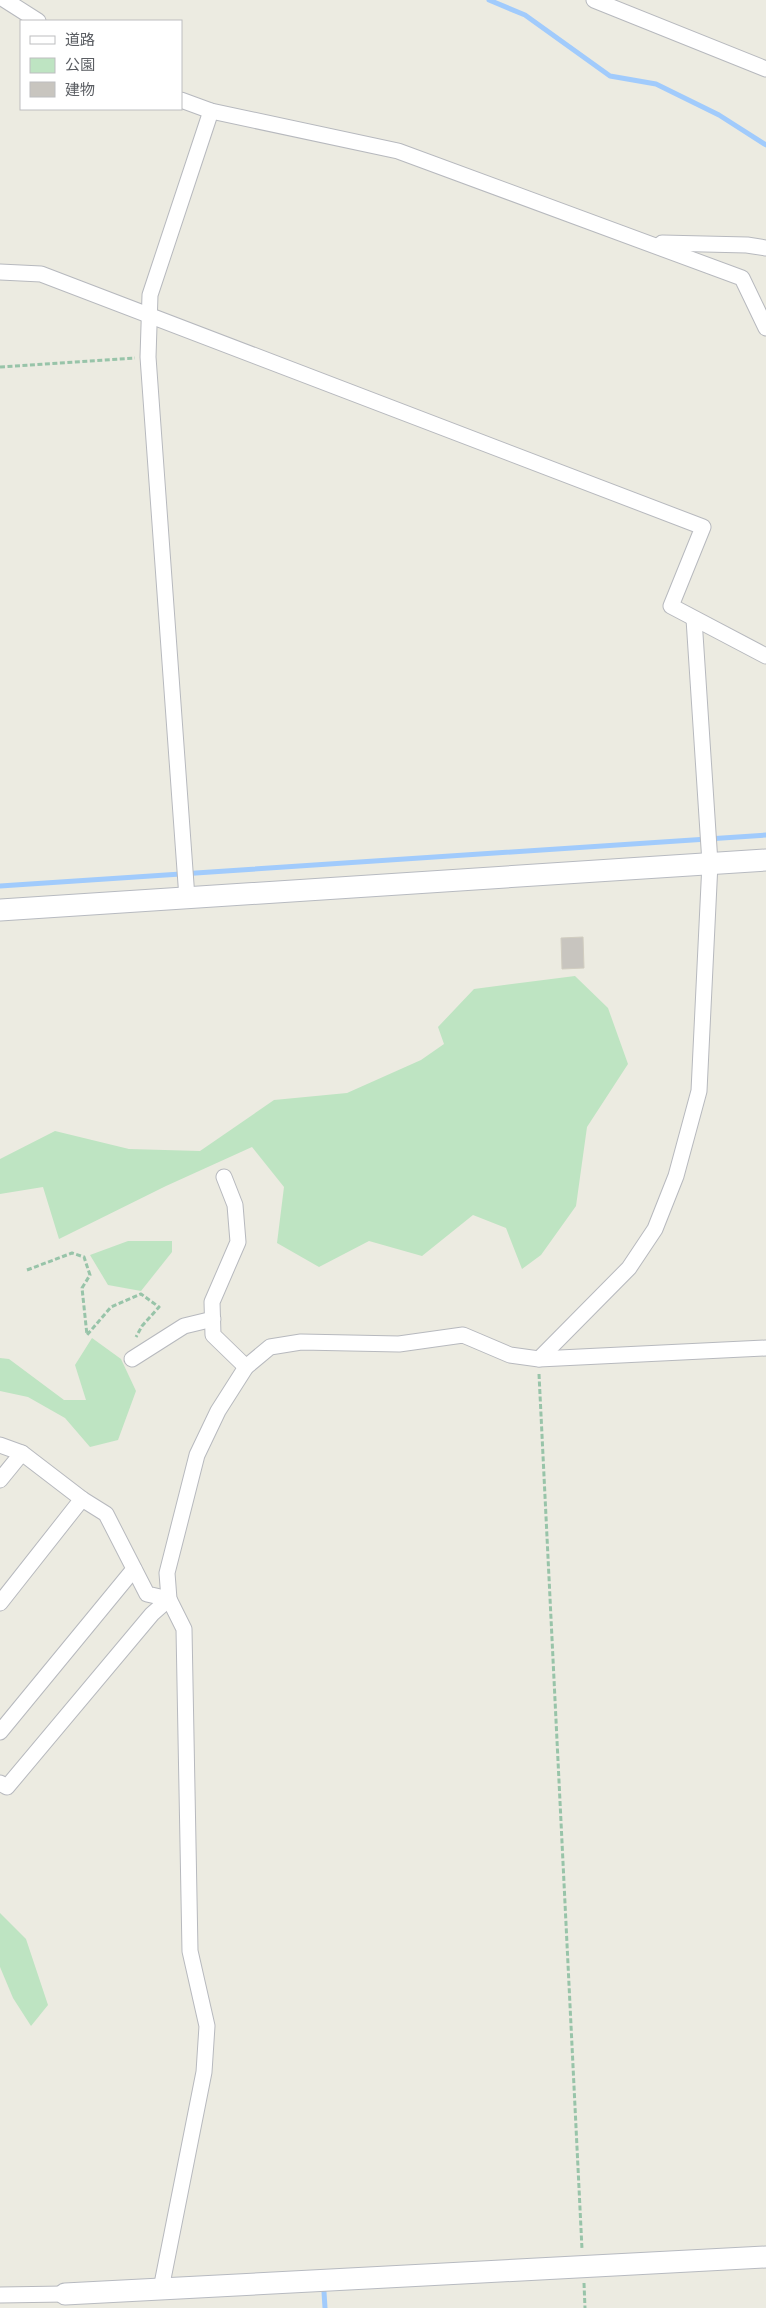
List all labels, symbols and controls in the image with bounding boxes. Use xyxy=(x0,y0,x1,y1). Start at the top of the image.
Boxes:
legend xyxy=(20,20,182,110)
text: 道路 xyxy=(65,31,95,49)
text: 公園 xyxy=(65,56,95,74)
text: 建物 xyxy=(65,81,95,99)

